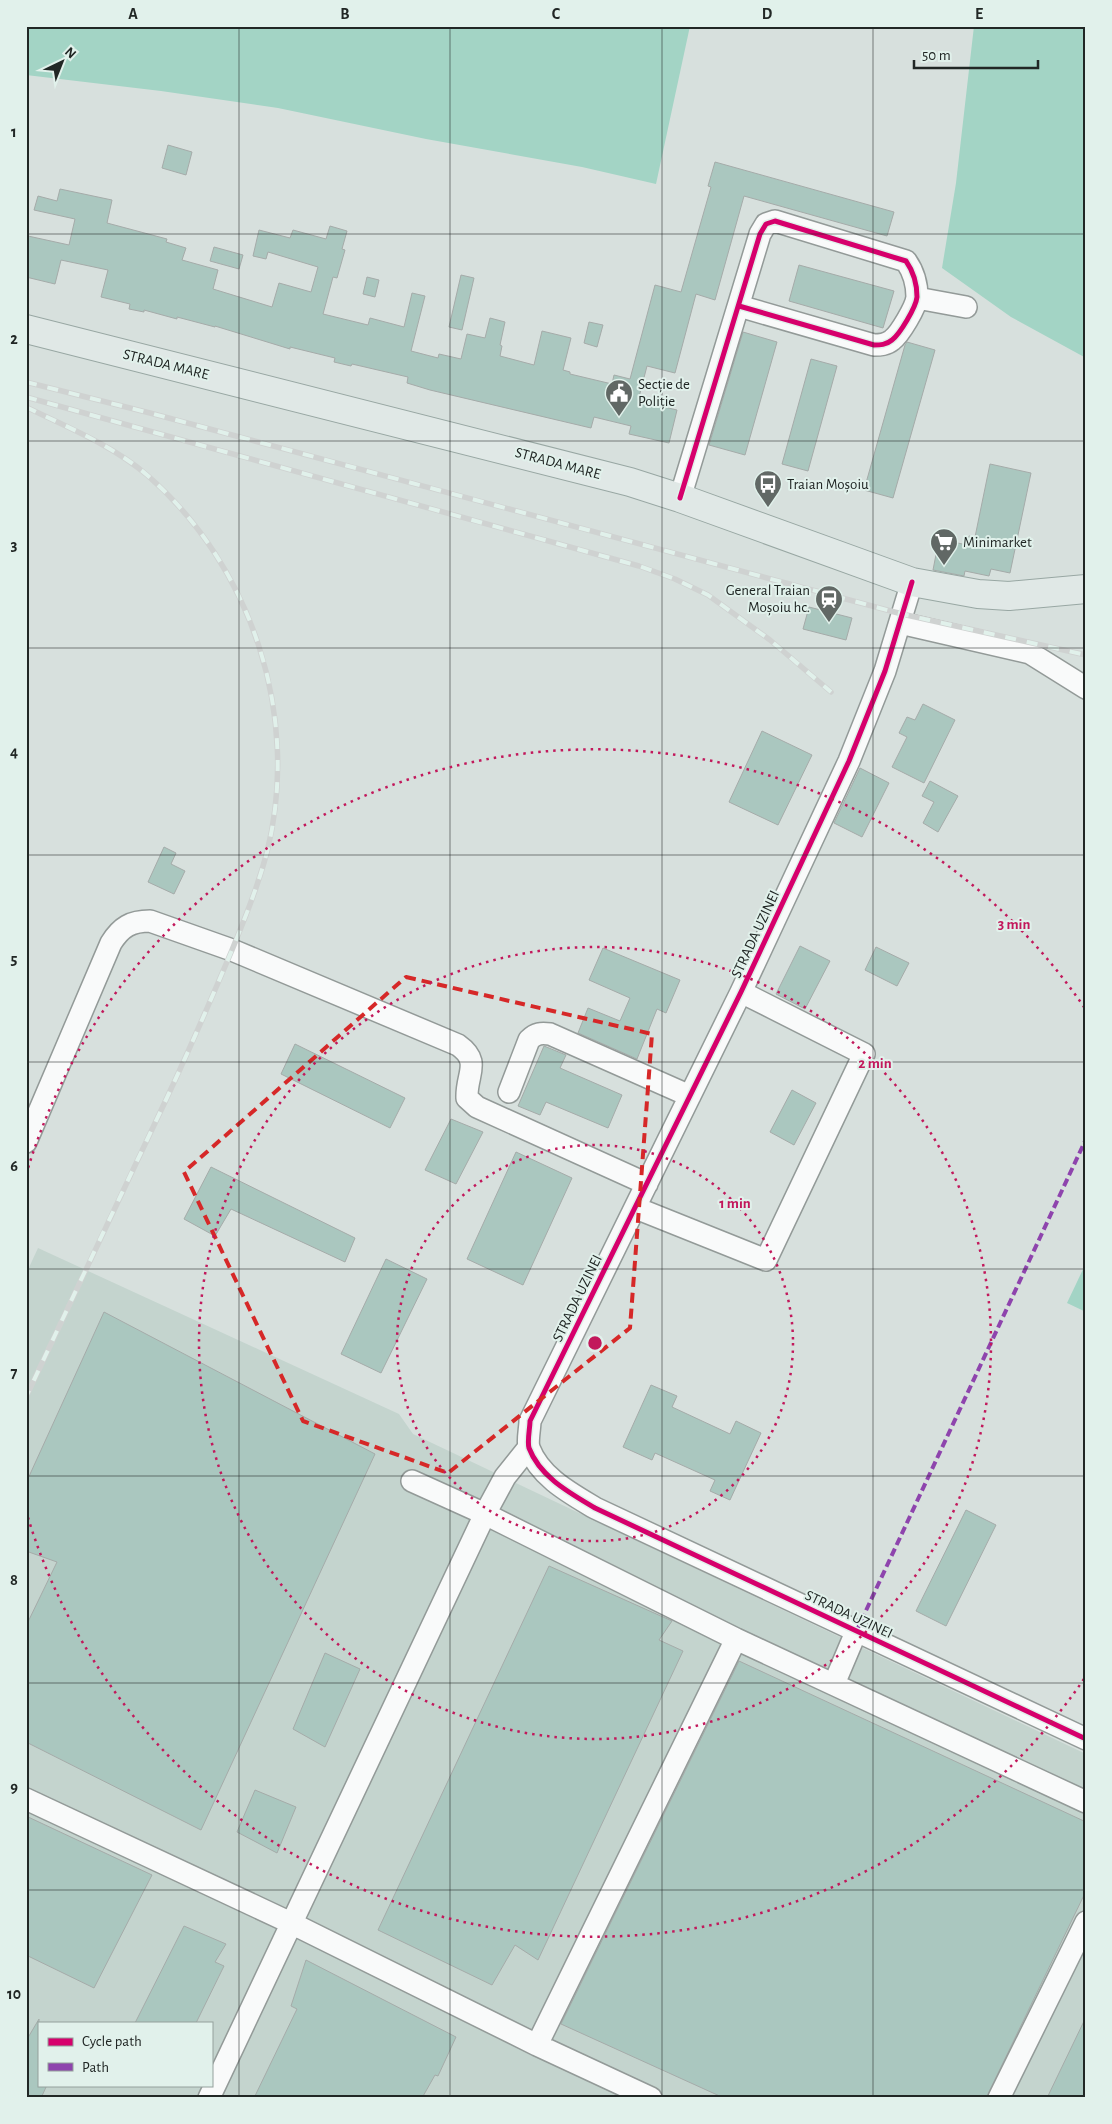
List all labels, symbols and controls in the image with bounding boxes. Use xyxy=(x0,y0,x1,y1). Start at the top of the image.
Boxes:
text: A xyxy=(128,6,138,22)
text: B xyxy=(340,6,350,22)
text: C xyxy=(552,6,561,22)
text: D xyxy=(762,6,773,22)
text: E xyxy=(975,6,983,22)
north arrow xyxy=(38,38,88,88)
scale bar xyxy=(914,38,1038,70)
text: N xyxy=(62,45,79,62)
text: 50 m xyxy=(922,48,951,63)
text: 1 xyxy=(11,124,17,140)
text: 2 xyxy=(10,331,18,347)
street label: STRADA MARE xyxy=(121,347,210,382)
place label: Secție de Poliție xyxy=(638,377,690,410)
public building icon: Secție de Poliție xyxy=(604,378,634,417)
street label: STRADA MARE xyxy=(513,445,602,482)
bus stop icon: Traian Moșoiu xyxy=(753,469,783,508)
place label: Traian Moșoiu xyxy=(787,477,869,493)
supermarket icon: Minimarket xyxy=(929,527,959,566)
place label: Minimarket xyxy=(963,535,1032,550)
text: 3 xyxy=(11,537,18,553)
place label: General Traian Moșoiu hc. xyxy=(726,583,810,616)
station icon: General Traian Moșoiu hc. xyxy=(814,584,844,623)
text: 4 xyxy=(10,744,18,760)
street label: STRADA UZINEI xyxy=(729,888,782,980)
text: 3 min xyxy=(998,917,1030,932)
text: 5 xyxy=(11,951,18,967)
text: 2 min xyxy=(858,1056,892,1071)
text: 6 xyxy=(10,1158,18,1174)
text: 1 min xyxy=(719,1196,751,1211)
street label: STRADA UZINEI xyxy=(550,1252,605,1344)
centre of rings xyxy=(586,1334,604,1352)
text: 7 xyxy=(11,1365,18,1381)
text: 8 xyxy=(10,1572,18,1588)
street label: STRADA UZINEI xyxy=(803,1588,895,1641)
text: 9 xyxy=(10,1779,18,1795)
text: 10 xyxy=(7,1986,21,2002)
legend xyxy=(38,2022,212,2086)
text: Cycle path xyxy=(82,2034,142,2049)
text: Path xyxy=(82,2060,109,2075)

